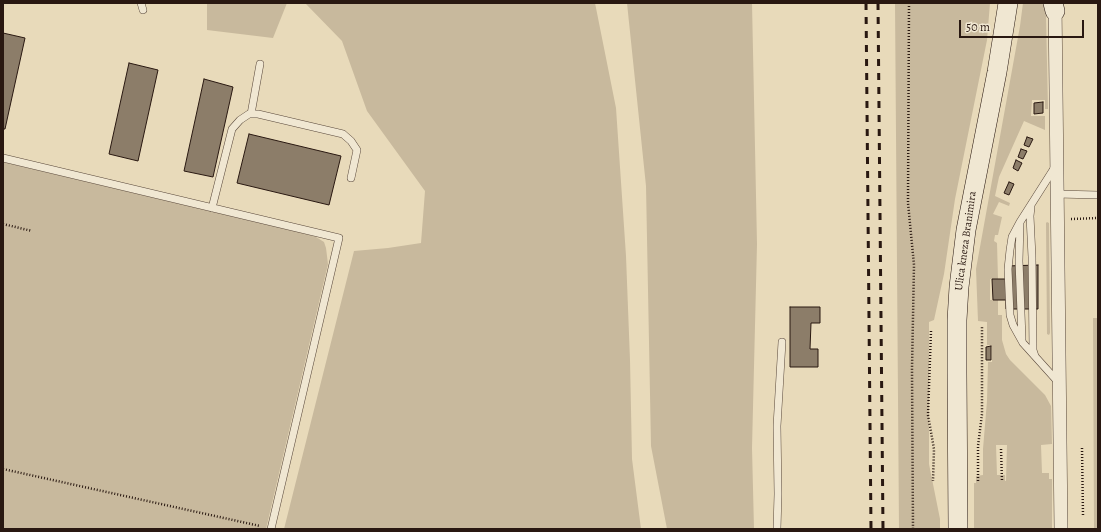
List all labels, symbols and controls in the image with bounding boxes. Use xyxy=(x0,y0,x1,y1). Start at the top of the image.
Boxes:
scale bar xyxy=(961,12,1086,38)
text: 50 m xyxy=(966,19,990,35)
street label: Ulica kneza Branimira xyxy=(952,190,980,292)

